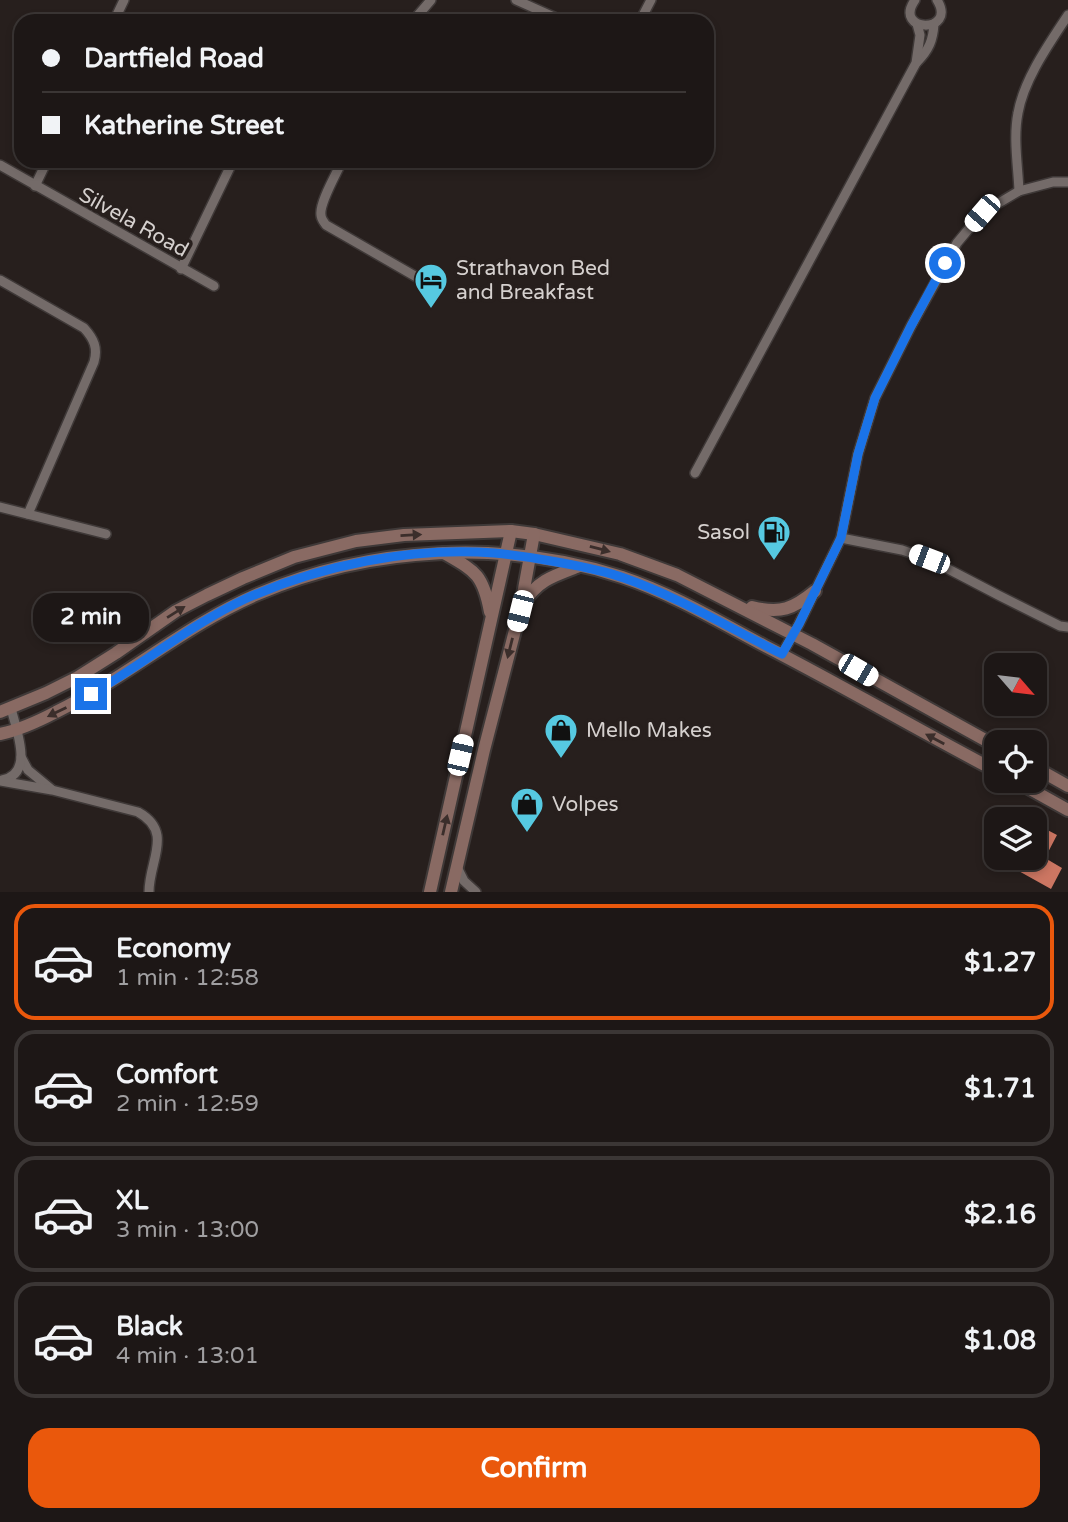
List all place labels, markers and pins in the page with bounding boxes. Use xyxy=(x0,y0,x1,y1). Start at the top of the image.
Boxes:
place label: Strathavon Bed and Breakfast xyxy=(456,256,610,305)
hotel icon: Strathavon Bed and Breakfast xyxy=(412,261,450,310)
fuel station icon: Sasol xyxy=(755,513,793,562)
place label: Sasol xyxy=(697,520,750,545)
shop icon: Mello Makes xyxy=(542,711,580,760)
place label: Mello Makes xyxy=(586,718,712,743)
shop icon: Volpes xyxy=(508,785,546,834)
place label: Volpes xyxy=(552,792,619,817)

